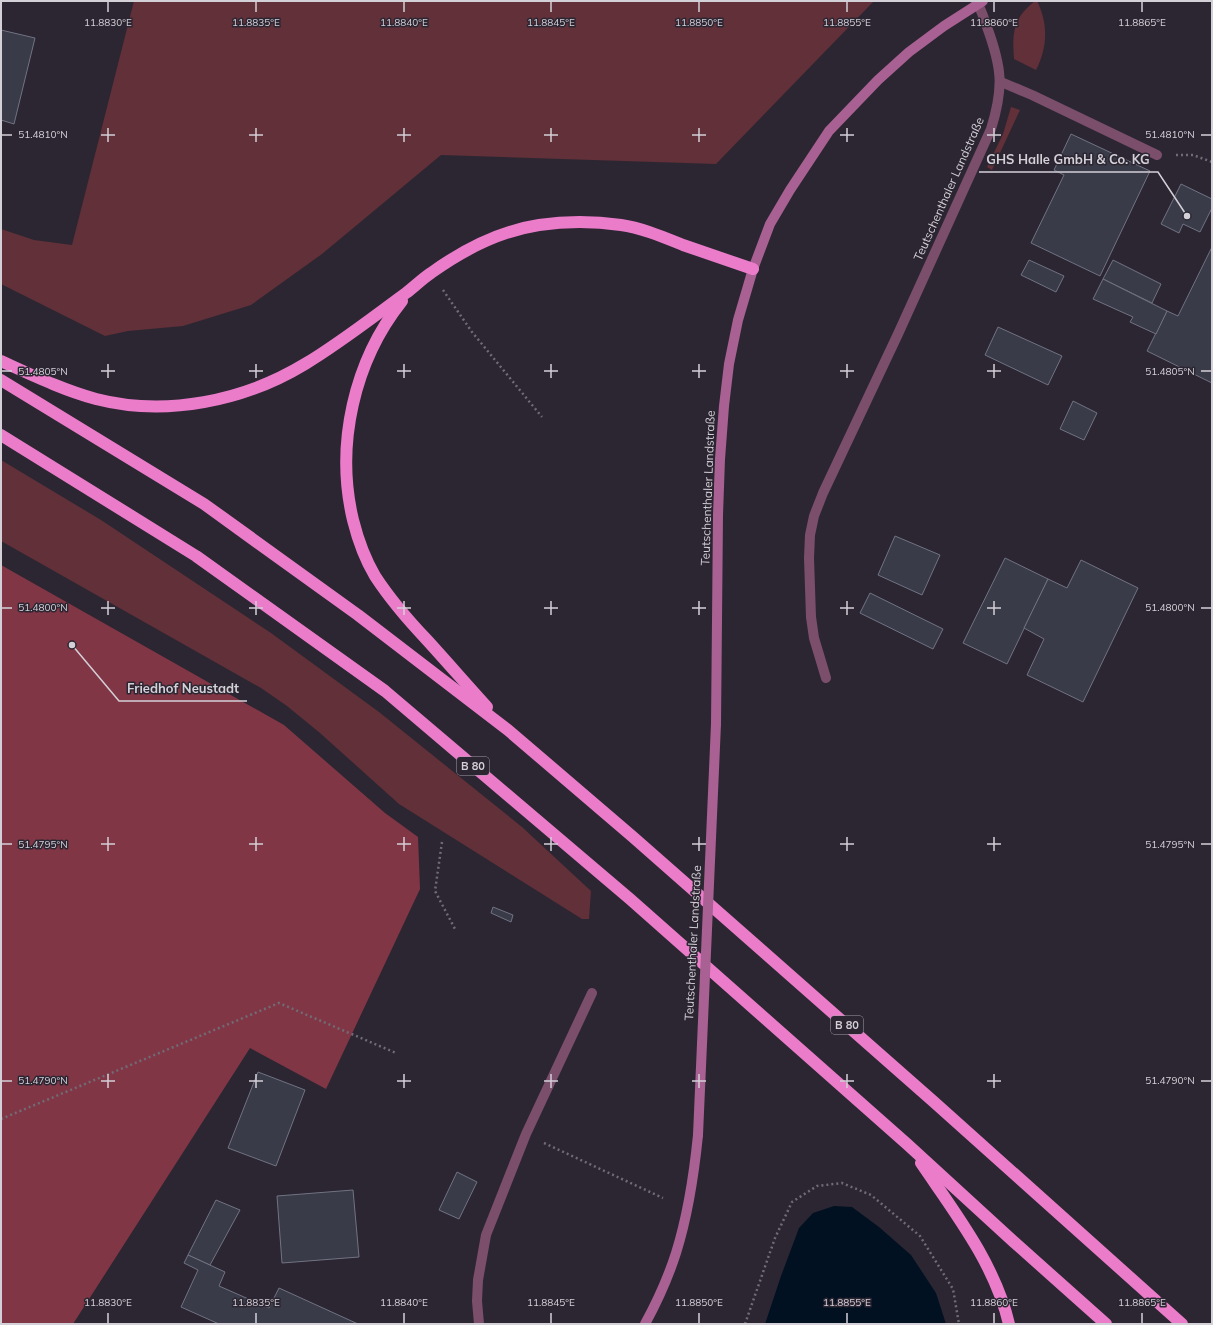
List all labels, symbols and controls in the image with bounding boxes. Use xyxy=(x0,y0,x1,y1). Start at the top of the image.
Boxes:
text: 11.8830°E xyxy=(84,16,132,29)
text: 11.8835°E xyxy=(232,16,280,29)
text: 11.8840°E xyxy=(380,16,428,29)
text: 11.8845°E xyxy=(527,16,575,29)
text: 11.8850°E xyxy=(675,16,723,29)
text: 11.8855°E xyxy=(823,16,871,29)
text: 11.8860°E xyxy=(970,16,1018,29)
text: 11.8865°E xyxy=(1118,16,1166,29)
street label: Teutschenthaler Landstraße xyxy=(910,115,987,263)
text: 51.4810°N xyxy=(18,128,68,141)
text: 51.4810°N xyxy=(1145,128,1195,141)
callout: GHS Halle GmbH & Co. KG xyxy=(979,147,1158,172)
text: GHS Halle GmbH & Co. KG xyxy=(986,151,1150,167)
text: 51.4805°N xyxy=(18,365,68,378)
text: 51.4805°N xyxy=(1145,365,1195,378)
street label: Teutschenthaler Landstraße xyxy=(697,410,718,566)
text: 51.4800°N xyxy=(18,601,68,614)
text: 51.4800°N xyxy=(1145,601,1195,614)
callout: Friedhof Neustadt xyxy=(119,676,247,701)
text: Friedhof Neustadt xyxy=(127,680,239,696)
road number: B 80 xyxy=(457,757,489,775)
text: 51.4795°N xyxy=(18,838,68,851)
text: 51.4795°N xyxy=(1145,838,1195,851)
street label: Teutschenthaler Landstraße xyxy=(681,865,704,1021)
road number: B 80 xyxy=(831,1016,863,1034)
text: 51.4790°N xyxy=(18,1074,68,1087)
text: 51.4790°N xyxy=(1145,1074,1195,1087)
text: 11.8830°E xyxy=(84,1296,132,1309)
text: 11.8835°E xyxy=(232,1296,280,1309)
text: 11.8840°E xyxy=(380,1296,428,1309)
text: 11.8845°E xyxy=(527,1296,575,1309)
text: 11.8850°E xyxy=(675,1296,723,1309)
text: 11.8855°E xyxy=(823,1296,871,1309)
text: 11.8860°E xyxy=(970,1296,1018,1309)
text: 11.8865°E xyxy=(1118,1296,1166,1309)

